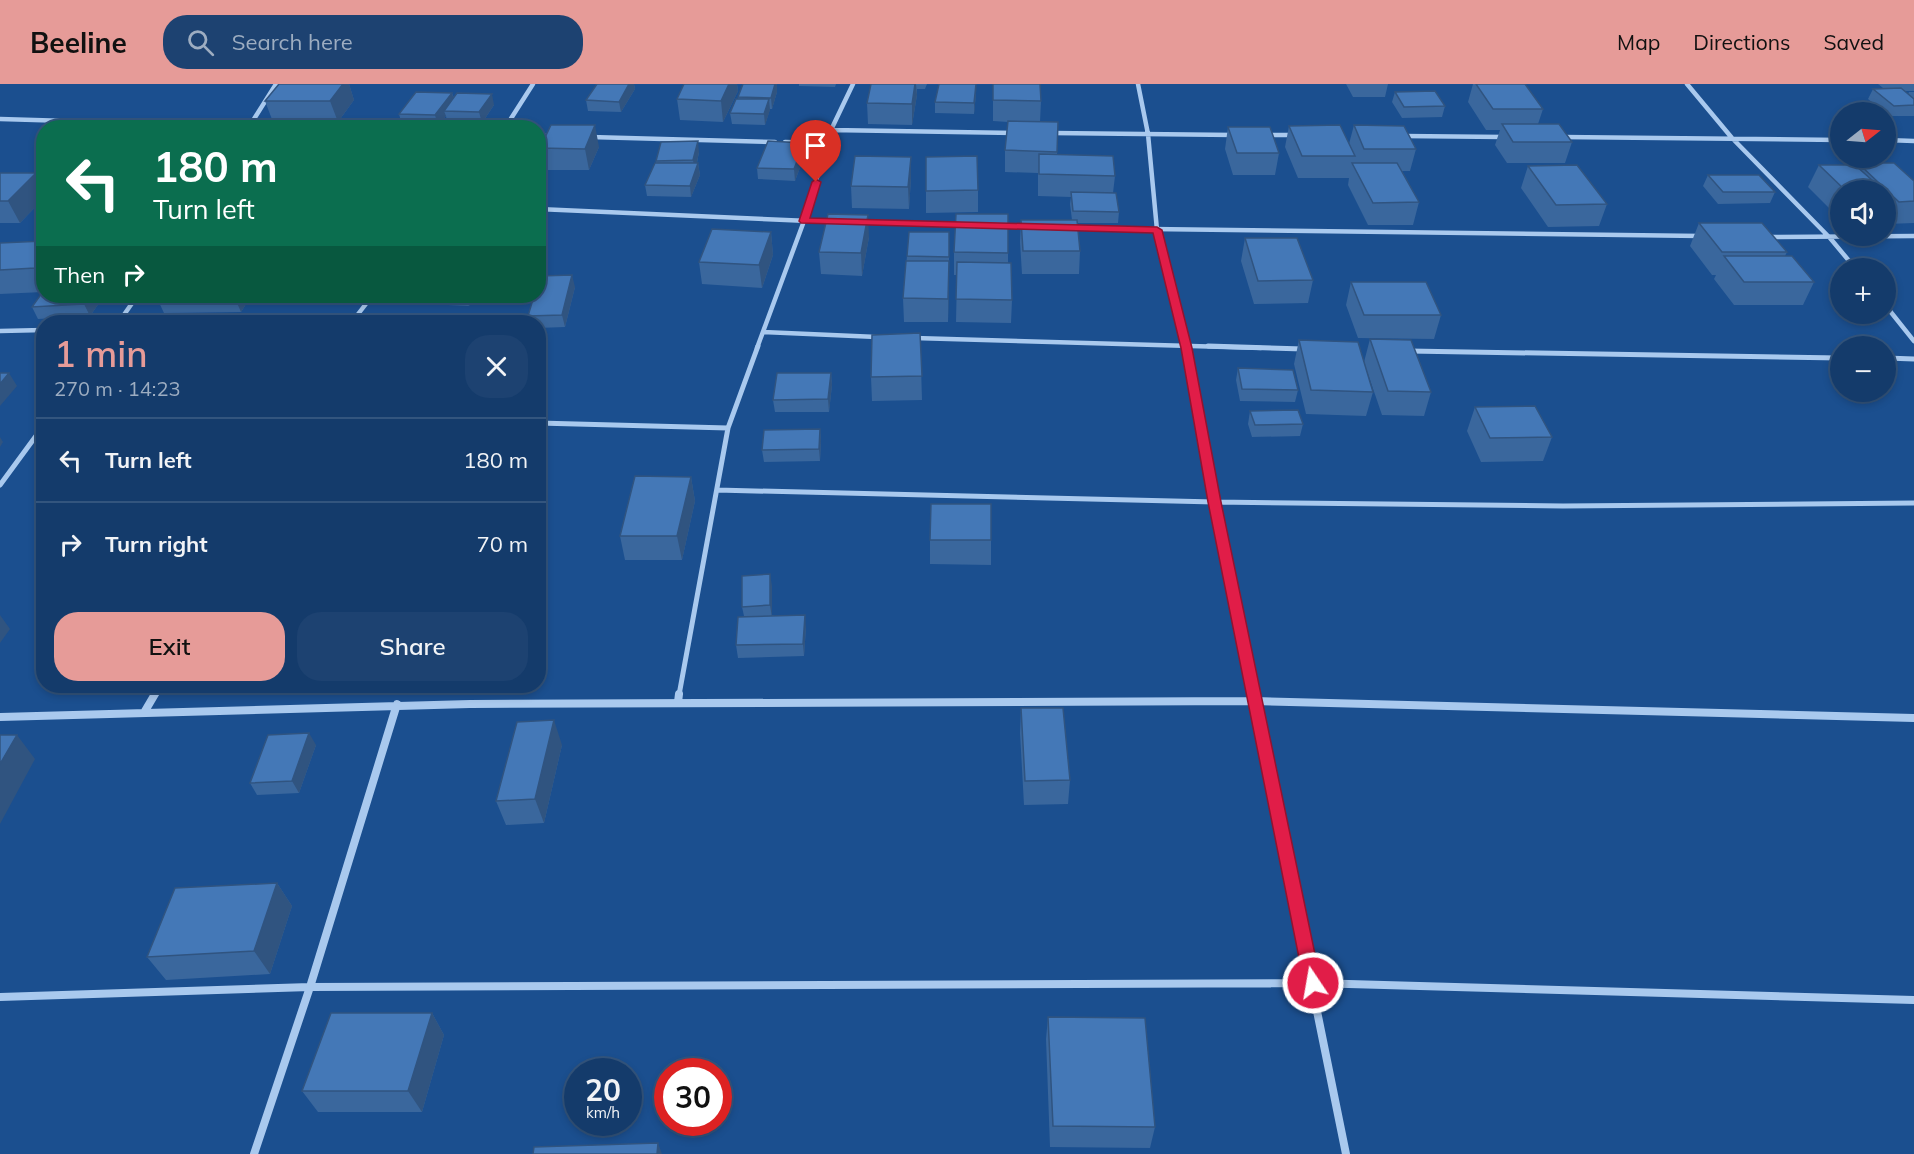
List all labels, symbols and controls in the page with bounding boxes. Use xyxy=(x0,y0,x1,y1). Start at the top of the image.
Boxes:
search box xyxy=(163,15,583,69)
text: Beeline xyxy=(30,25,127,60)
icon: search xyxy=(184,26,217,59)
text: Search here xyxy=(232,28,353,56)
text: Map xyxy=(1617,29,1660,55)
text: Directions xyxy=(1693,29,1790,55)
text: Saved xyxy=(1823,29,1884,55)
north arrow xyxy=(1830,102,1896,168)
map controls xyxy=(1830,102,1896,402)
pin xyxy=(790,120,841,182)
icon: arrive xyxy=(799,129,832,162)
text: 180 m xyxy=(153,140,278,193)
icon: left xyxy=(54,144,132,222)
button: sound xyxy=(1830,180,1896,246)
text: Turn left xyxy=(153,192,255,226)
icon: right xyxy=(117,258,150,291)
button: + xyxy=(1830,258,1896,324)
text: Then xyxy=(54,261,105,289)
text: 1 min xyxy=(54,331,148,376)
button: close xyxy=(465,335,528,398)
button: − xyxy=(1830,336,1896,402)
text: 270 m · 14:23 xyxy=(54,376,180,401)
icon: left xyxy=(54,444,87,477)
text: Turn left xyxy=(105,446,192,474)
text: 180 m xyxy=(463,446,528,474)
icon: right xyxy=(54,528,87,561)
text: Turn right xyxy=(105,530,208,558)
text: 70 m xyxy=(477,530,528,558)
button: Exit xyxy=(54,612,285,681)
button: Share xyxy=(297,612,528,681)
position arrow xyxy=(1281,951,1345,1015)
speed limit sign: 30 xyxy=(654,1058,732,1136)
text: 20 xyxy=(585,1071,621,1109)
text: km/h xyxy=(586,1103,620,1122)

